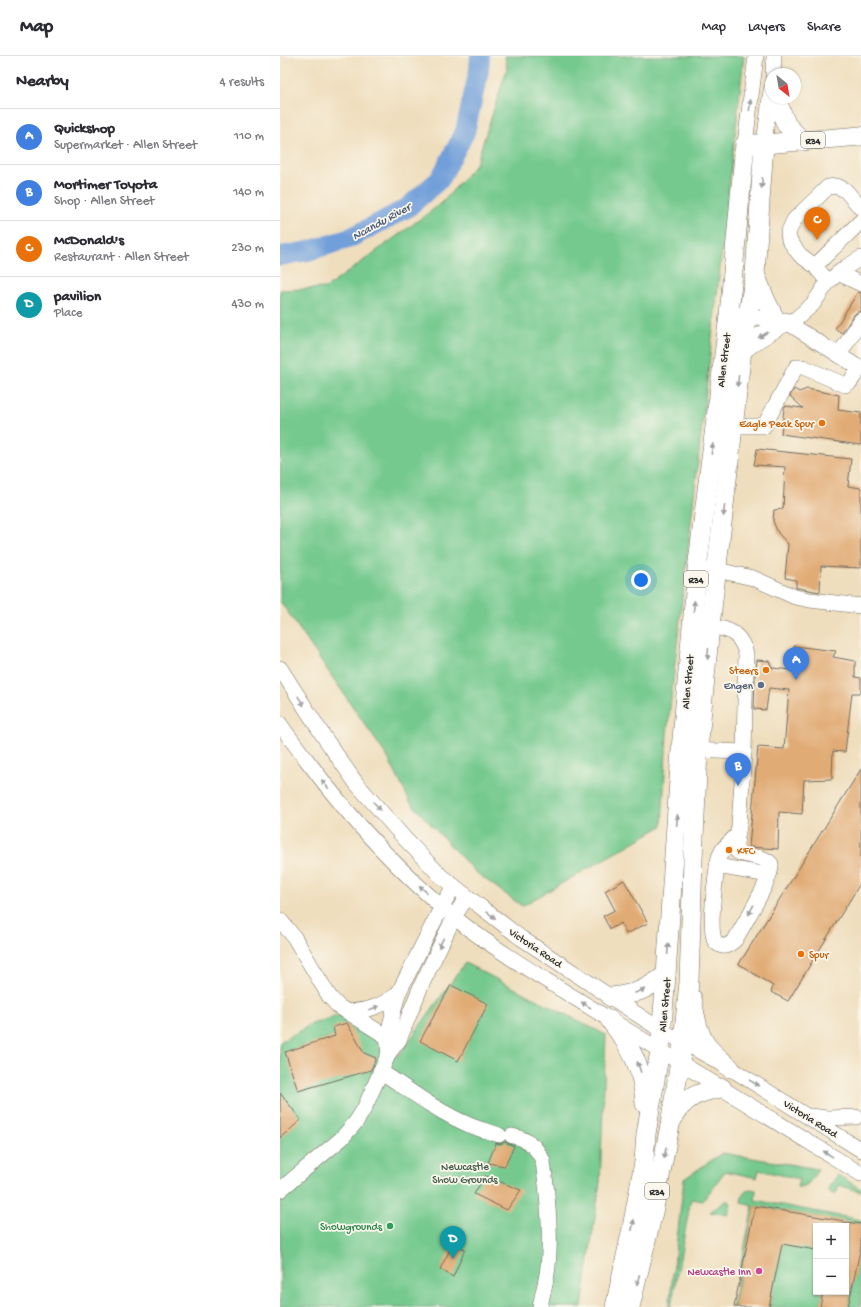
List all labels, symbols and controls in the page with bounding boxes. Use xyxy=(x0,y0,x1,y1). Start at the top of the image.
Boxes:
text: Map xyxy=(20,16,53,39)
text: Map xyxy=(702,19,726,36)
text: Layers xyxy=(748,19,785,36)
text: Share xyxy=(807,19,841,36)
north arrow xyxy=(765,68,801,104)
text: Nearby xyxy=(16,72,69,92)
text: 4 results xyxy=(220,75,264,90)
one-way arrow xyxy=(747,99,753,112)
text: Quickshop xyxy=(54,120,115,138)
text: A xyxy=(25,129,33,144)
text: 110 m xyxy=(234,129,264,144)
road number: R34 xyxy=(801,132,825,148)
text: Supermarket · Allen Street xyxy=(54,138,197,153)
text: Mortimer Toyota xyxy=(54,176,157,194)
one-way arrow xyxy=(758,177,765,189)
text: B xyxy=(26,185,32,200)
text: 140 m xyxy=(233,185,264,200)
text: Shop · Allen Street xyxy=(54,194,154,209)
water label: Ncandu River xyxy=(350,200,416,244)
pin: C xyxy=(804,207,830,240)
text: McDonald's xyxy=(54,232,124,250)
text: C xyxy=(25,241,33,256)
text: 230 m xyxy=(231,241,264,256)
text: Restaurant · Allen Street xyxy=(54,250,189,265)
text: pavilion xyxy=(54,288,101,306)
text: D xyxy=(25,297,33,312)
text: 430 m xyxy=(231,297,264,312)
text: Place xyxy=(54,306,82,321)
street label: Allen Street xyxy=(716,331,734,388)
one-way arrow xyxy=(757,332,769,339)
one-way arrow xyxy=(735,375,742,387)
marker: Eagle Peak Spur xyxy=(817,418,827,428)
place label: Eagle Peak Spur xyxy=(739,419,815,431)
one-way arrow xyxy=(709,443,715,455)
one-way arrow xyxy=(720,504,727,517)
your location xyxy=(631,570,651,590)
road number: R34 xyxy=(684,571,708,587)
one-way arrow xyxy=(690,600,697,612)
pin: A xyxy=(783,647,809,680)
one-way arrow xyxy=(704,648,711,660)
street label: Allen Street xyxy=(681,653,697,710)
marker: Steers xyxy=(761,665,771,675)
place label: Steers xyxy=(729,666,759,678)
marker: Engen xyxy=(756,680,766,690)
place label: Engen xyxy=(724,681,754,693)
one-way arrow xyxy=(297,696,305,706)
pin: B xyxy=(725,753,751,786)
one-way arrow xyxy=(321,779,330,789)
one-way arrow xyxy=(372,801,381,811)
one-way arrow xyxy=(673,814,680,826)
marker: KFC xyxy=(724,845,734,855)
place label: KFC xyxy=(737,846,756,858)
one-way arrow xyxy=(418,885,428,894)
one-way arrow xyxy=(748,904,755,916)
one-way arrow xyxy=(485,911,496,919)
street label: Victoria Road xyxy=(505,926,565,972)
one-way arrow xyxy=(438,937,444,949)
one-way arrow xyxy=(665,943,672,955)
marker: Spur xyxy=(796,949,806,959)
place label: Spur xyxy=(809,950,830,962)
street label: Allen Street xyxy=(658,976,674,1033)
one-way arrow xyxy=(635,987,647,993)
one-way arrow xyxy=(581,1001,591,1009)
one-way arrow xyxy=(369,1004,381,1010)
one-way arrow xyxy=(635,1061,641,1073)
one-way arrow xyxy=(748,1080,760,1087)
street label: Victoria Road xyxy=(780,1098,840,1142)
one-way arrow xyxy=(661,1147,667,1159)
one-way arrow xyxy=(823,1150,833,1158)
park label: Newcastle Show Grounds xyxy=(432,1162,499,1187)
road number: R34 xyxy=(645,1183,669,1199)
one-way arrow xyxy=(630,1218,636,1231)
marker: Showgrounds xyxy=(385,1221,395,1231)
place label: Showgrounds xyxy=(320,1222,383,1234)
map controls xyxy=(813,1223,849,1295)
button: + xyxy=(813,1223,849,1259)
pin: D xyxy=(440,1226,466,1259)
button: − xyxy=(813,1259,849,1295)
marker: Newcastle Inn xyxy=(754,1266,764,1276)
place label: Newcastle Inn xyxy=(687,1267,752,1279)
one-way arrow xyxy=(634,1274,640,1286)

